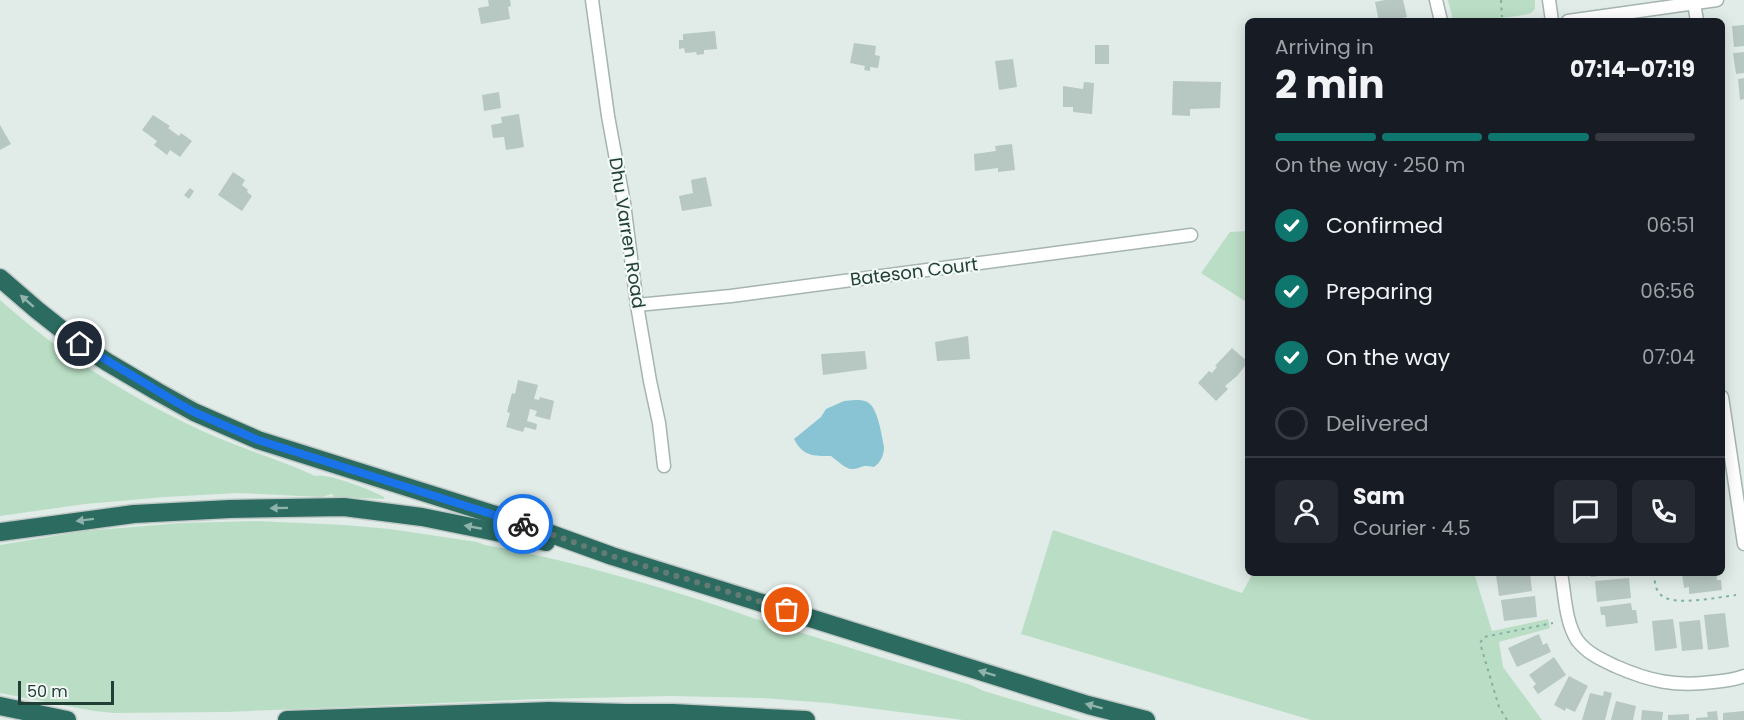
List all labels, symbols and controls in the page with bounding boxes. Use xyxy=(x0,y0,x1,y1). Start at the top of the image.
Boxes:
text: Arriving in xyxy=(1275,33,1374,61)
text: 07:14–07:19 xyxy=(1570,54,1695,85)
text: 2 min xyxy=(1275,57,1385,112)
text: On the way · 250 m xyxy=(1275,151,1465,179)
street label: Dhu Varren Road xyxy=(603,156,652,310)
icon: check xyxy=(1275,209,1308,242)
text: Confirmed xyxy=(1326,210,1443,241)
text: 06:51 xyxy=(1647,211,1695,239)
street label: Bateson Court xyxy=(849,251,979,292)
icon: check xyxy=(1275,275,1308,308)
text: Preparing xyxy=(1326,276,1433,307)
text: 06:56 xyxy=(1640,277,1695,305)
one-way arrow xyxy=(19,295,35,308)
pin xyxy=(54,318,105,369)
icon: home xyxy=(63,327,96,360)
icon: check xyxy=(1275,341,1308,374)
text: On the way xyxy=(1326,342,1450,373)
text: 07:04 xyxy=(1642,343,1695,371)
text: Delivered xyxy=(1326,408,1429,439)
button: person xyxy=(1275,480,1338,543)
button: chat xyxy=(1554,480,1617,543)
button: phone xyxy=(1632,480,1695,543)
text: Sam xyxy=(1353,481,1405,512)
courier xyxy=(493,494,553,554)
one-way arrow xyxy=(270,504,289,513)
icon: bike xyxy=(507,508,540,541)
text: Courier · 4.5 xyxy=(1353,514,1471,542)
one-way arrow xyxy=(75,515,94,525)
one-way arrow xyxy=(463,522,482,531)
pin xyxy=(761,584,812,635)
icon: bag xyxy=(770,593,803,626)
one-way arrow xyxy=(978,668,996,677)
scale bar xyxy=(18,678,114,706)
text: 50 m xyxy=(27,680,68,703)
one-way arrow xyxy=(1085,701,1103,710)

